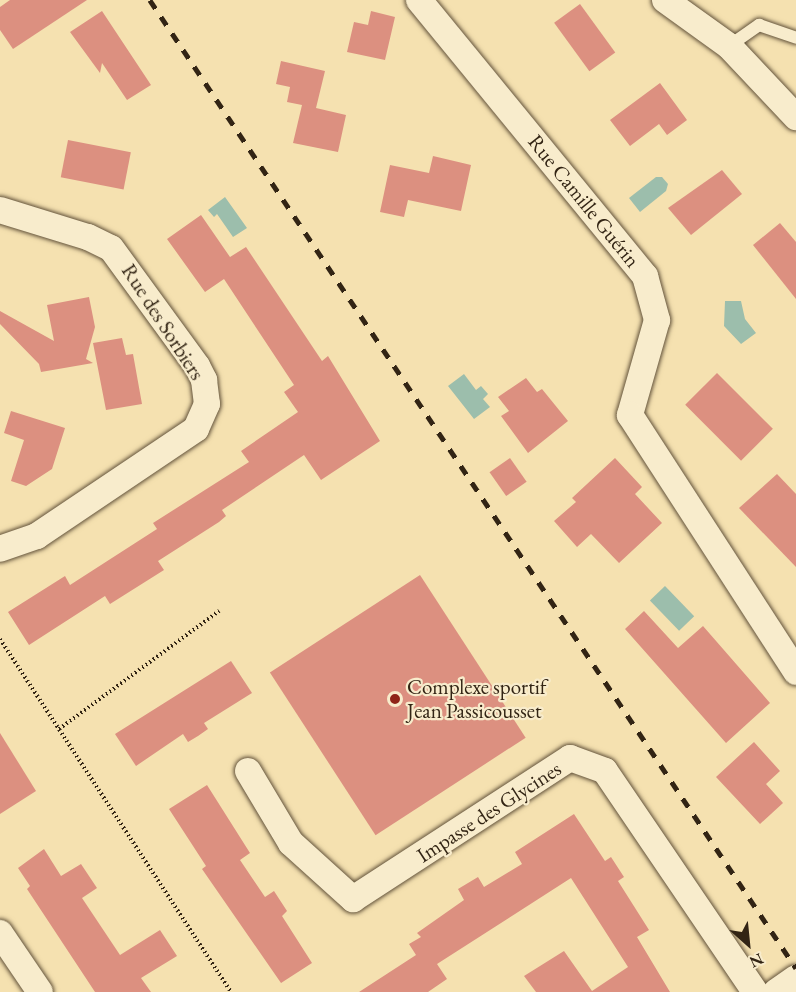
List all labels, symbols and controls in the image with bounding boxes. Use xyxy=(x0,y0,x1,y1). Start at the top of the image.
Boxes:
street label: Rue Camille Guérin xyxy=(523,130,645,272)
street label: Rue des Sorbiers xyxy=(116,259,210,385)
place label: Complexe sportif Jean Passicousset xyxy=(407,674,547,724)
marker: Complexe sportif Jean Passicousset xyxy=(388,692,402,706)
street label: Impasse des Glycines xyxy=(412,756,566,868)
north arrow xyxy=(718,914,778,974)
text: N xyxy=(746,948,767,973)

